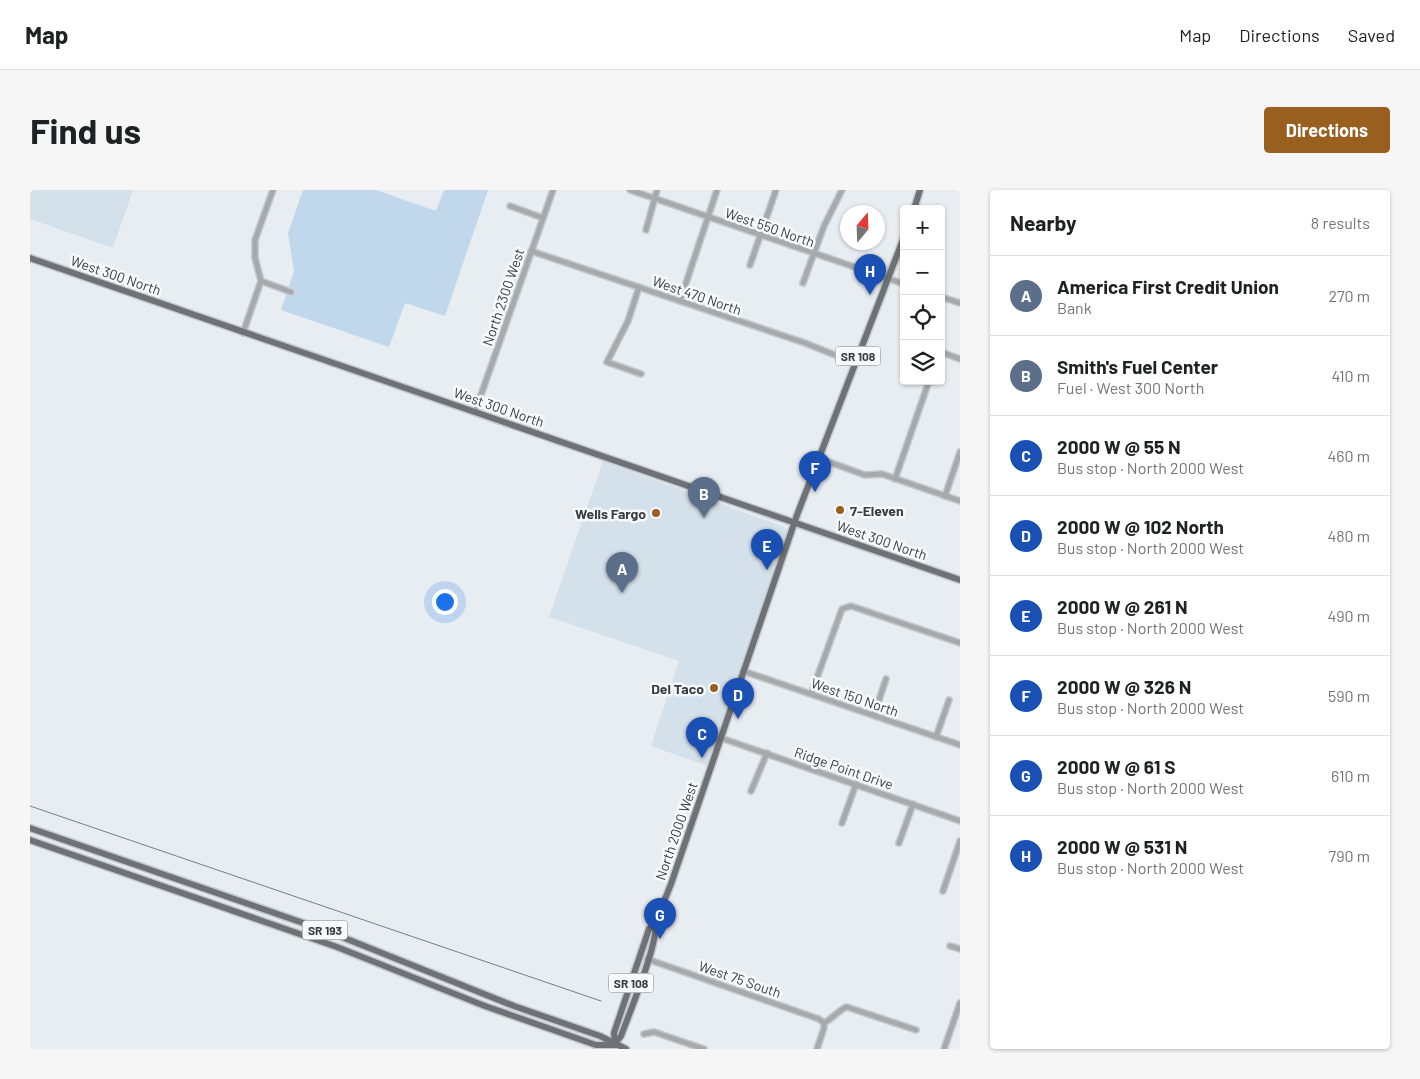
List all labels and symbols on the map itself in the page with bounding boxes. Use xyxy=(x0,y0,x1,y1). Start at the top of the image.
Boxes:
street label: West 550 North xyxy=(723,204,817,250)
north arrow xyxy=(840,205,885,250)
street label: North 2300 West xyxy=(478,246,528,348)
street label: West 300 North xyxy=(69,252,163,298)
pin: H xyxy=(854,254,886,295)
street label: West 470 North xyxy=(650,272,744,318)
road number: SR 108 xyxy=(836,347,880,366)
street label: West 300 North xyxy=(452,384,546,430)
pin: F xyxy=(799,451,831,492)
pin: B xyxy=(688,477,720,518)
place label: 7-Eleven xyxy=(850,502,904,519)
marker: 7-Eleven xyxy=(834,504,846,516)
place label: Wells Fargo xyxy=(575,505,646,522)
marker: Wells Fargo xyxy=(650,507,662,519)
street label: West 300 North xyxy=(835,517,929,563)
pin: E xyxy=(751,529,783,570)
pin: A xyxy=(606,552,638,593)
your location xyxy=(432,589,458,615)
street label: West 150 North xyxy=(809,674,901,720)
pin: D xyxy=(722,678,754,719)
place label: Del Taco xyxy=(651,680,704,697)
marker: Del Taco xyxy=(708,682,720,694)
pin: C xyxy=(686,717,718,758)
street label: Ridge Point Drive xyxy=(792,743,896,793)
street label: North 2000 West xyxy=(651,780,701,882)
pin: G xyxy=(644,898,676,939)
road number: SR 193 xyxy=(302,920,348,940)
street label: West 75 South xyxy=(697,957,783,1001)
road number: SR 108 xyxy=(608,974,654,992)

